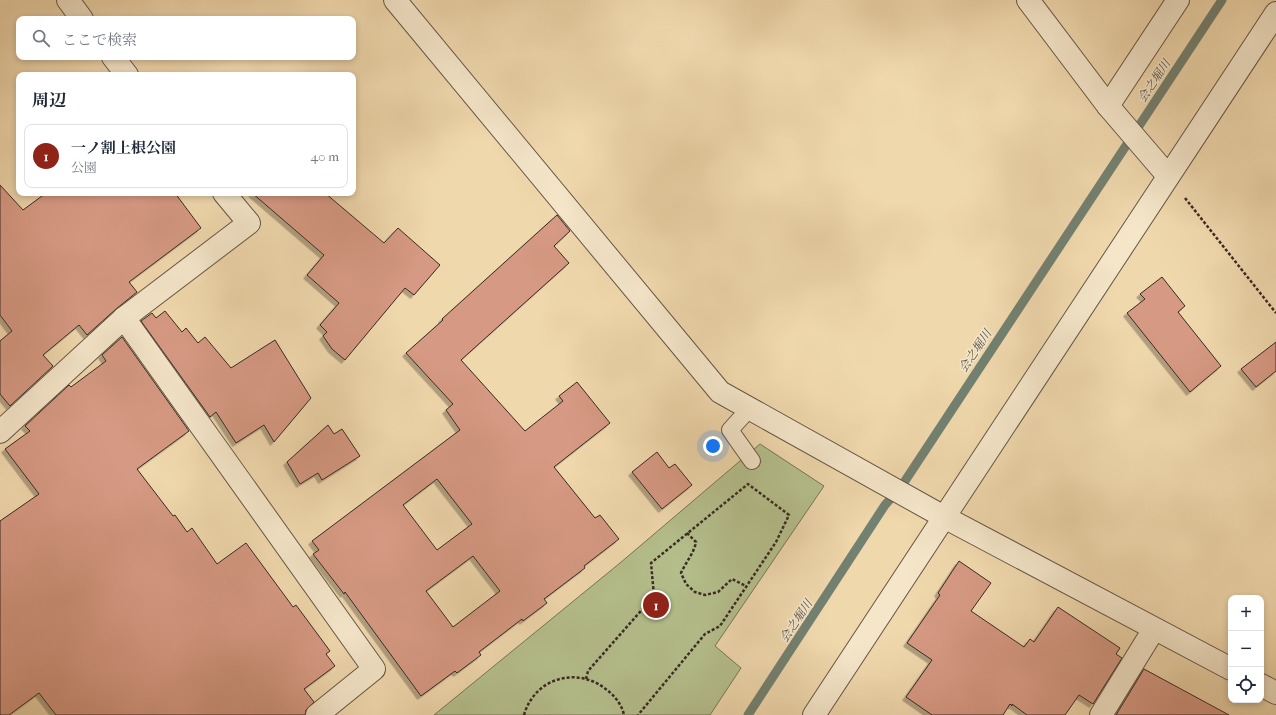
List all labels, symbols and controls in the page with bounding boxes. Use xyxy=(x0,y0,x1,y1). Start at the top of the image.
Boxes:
search box xyxy=(16,16,356,60)
icon: search xyxy=(30,27,52,49)
text: ここで検索 xyxy=(62,31,137,49)
water label: 会之堀川 xyxy=(1135,56,1174,105)
text: 周辺 xyxy=(32,90,66,110)
text: 一ノ割上根公園 xyxy=(71,139,176,157)
text: 1 xyxy=(44,149,48,164)
text: 40 m xyxy=(311,149,339,164)
text: 公園 xyxy=(71,160,97,175)
water label: 会之堀川 xyxy=(956,326,995,375)
your location xyxy=(703,436,723,456)
pin: 1 xyxy=(643,590,669,620)
map controls xyxy=(1228,595,1264,703)
button: + xyxy=(1228,595,1264,631)
water label: 会之堀川 xyxy=(777,596,816,645)
button: − xyxy=(1228,631,1264,667)
button: locate xyxy=(1228,667,1264,703)

